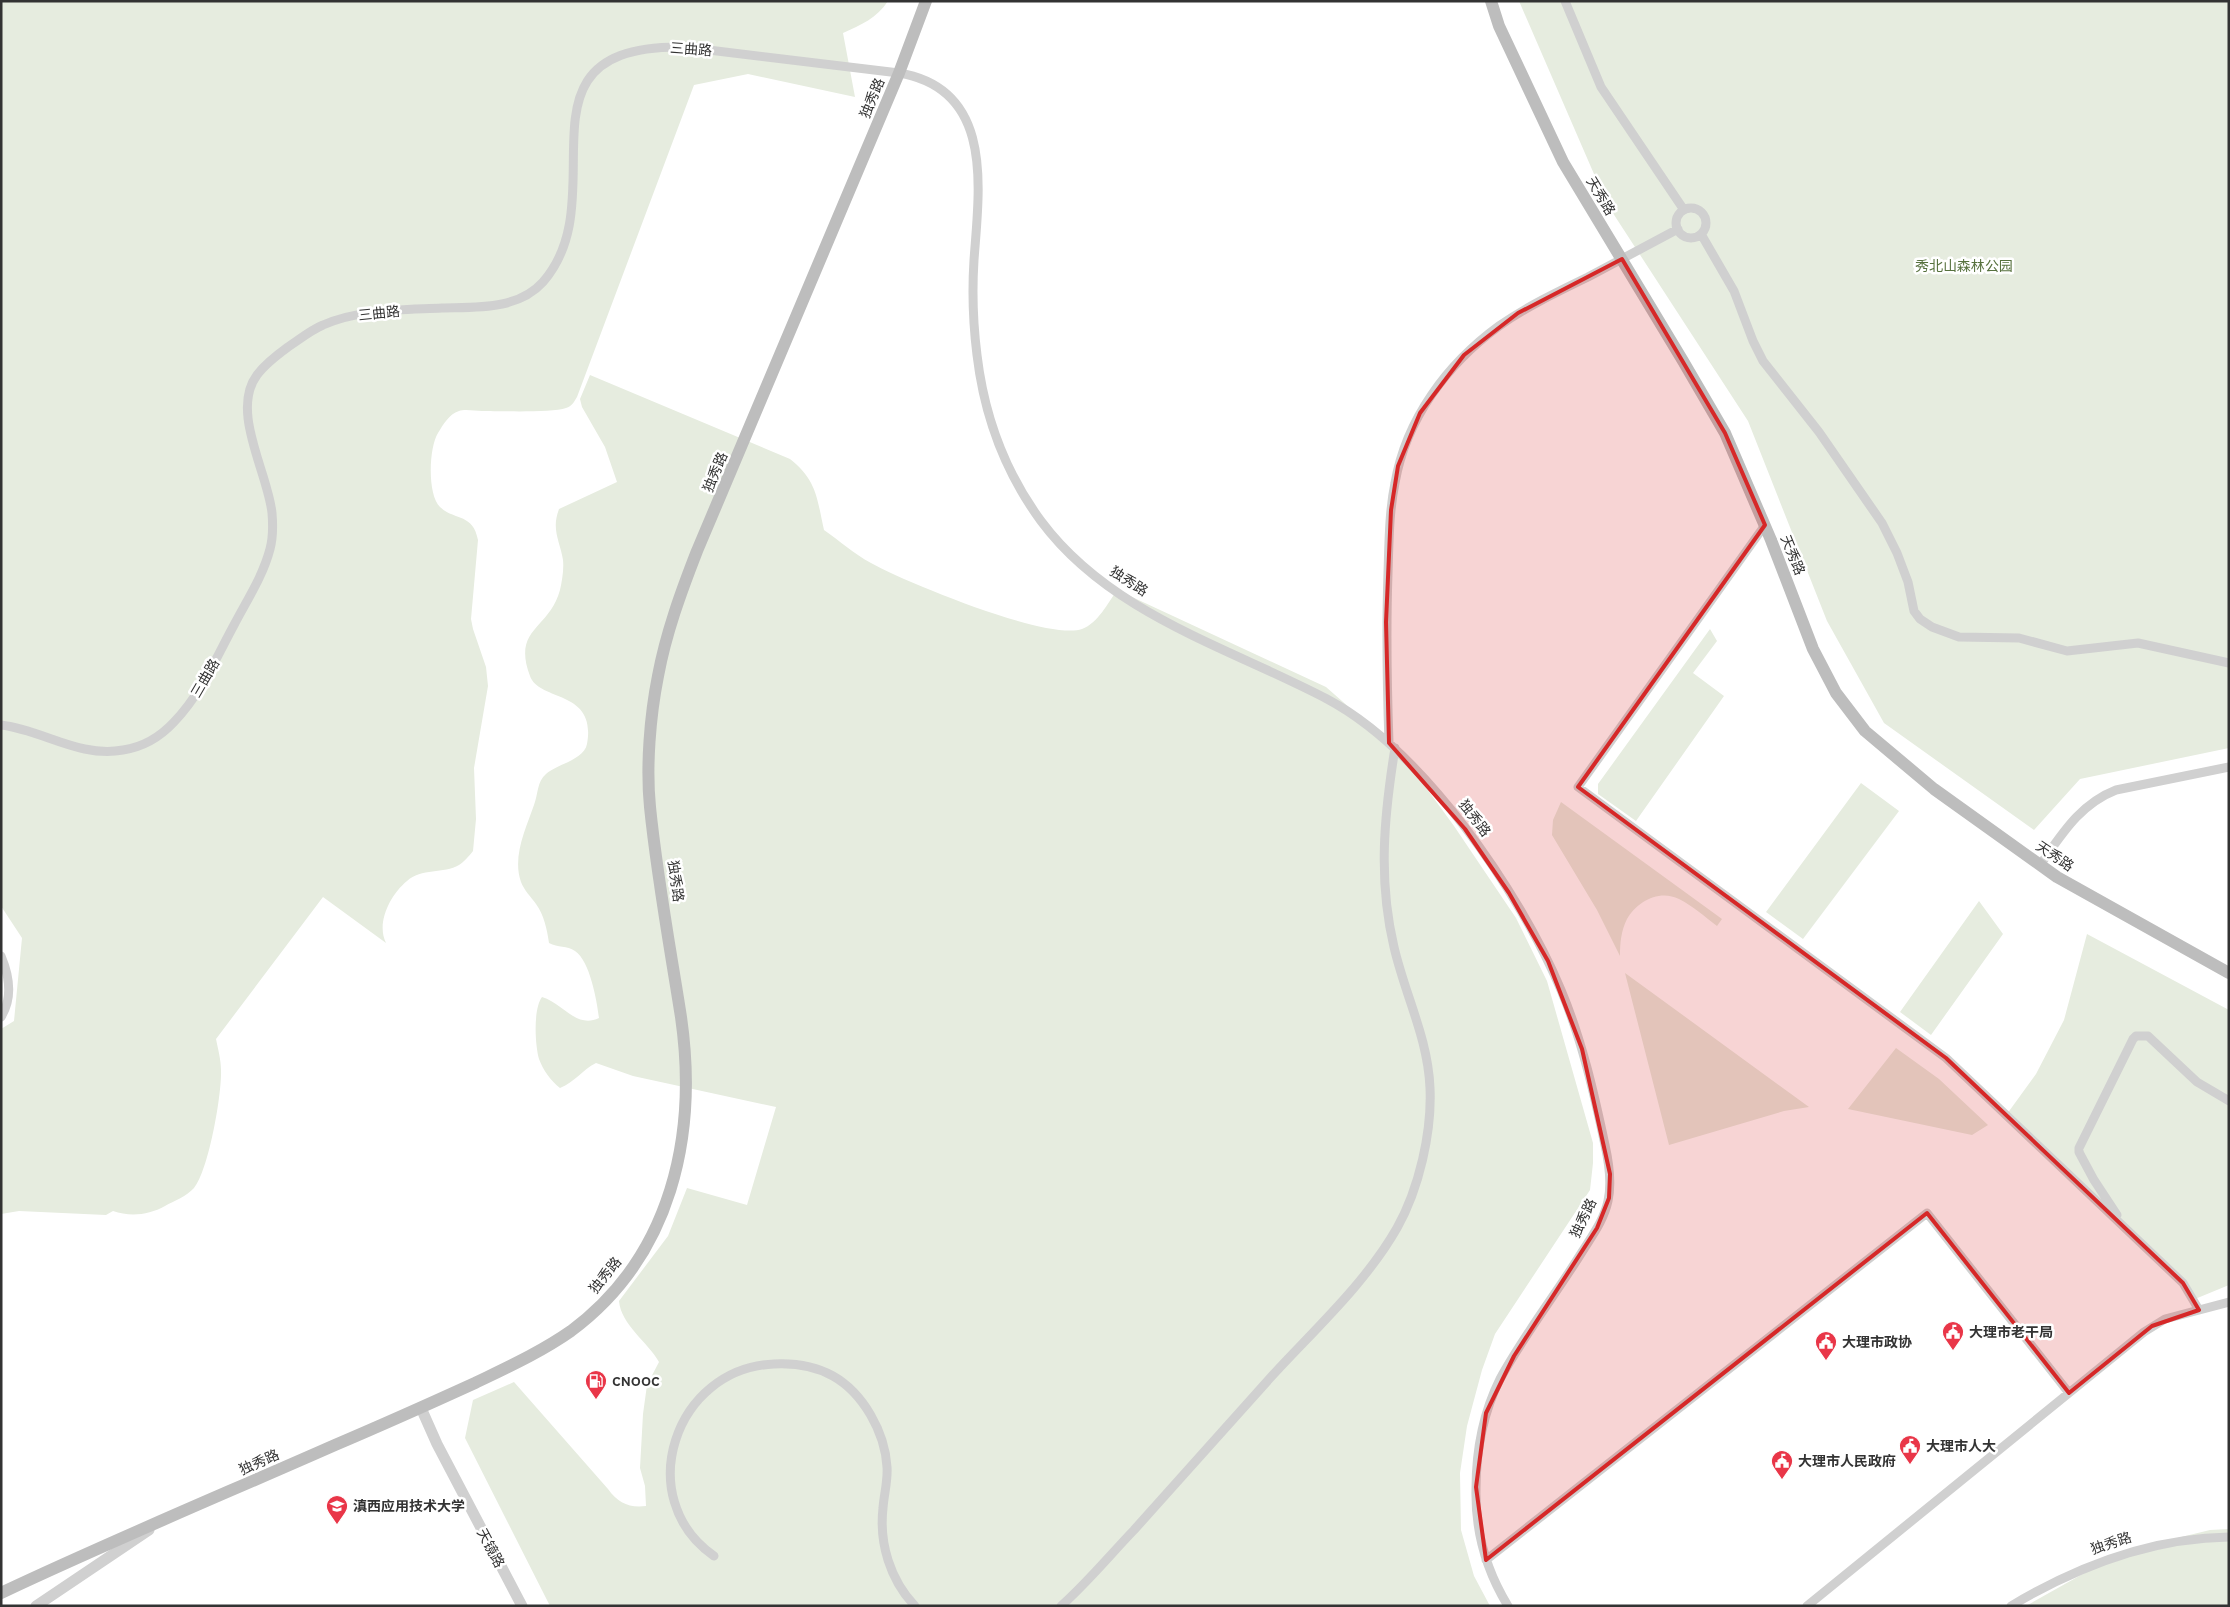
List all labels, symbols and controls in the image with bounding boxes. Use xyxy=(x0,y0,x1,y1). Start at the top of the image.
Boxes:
street label: 三曲路 xyxy=(669,41,712,60)
street label: 独秀路 xyxy=(857,76,889,121)
street label: 天秀路 xyxy=(1582,174,1618,219)
park label: 秀北山森林公园 xyxy=(1915,258,2013,276)
street label: 三曲路 xyxy=(357,304,401,325)
street label: 独秀路 xyxy=(700,450,732,495)
street label: 天秀路 xyxy=(1776,533,1807,578)
street label: 独秀路 xyxy=(1106,564,1150,601)
street label: 三曲路 xyxy=(188,656,224,701)
street label: 独秀路 xyxy=(1454,797,1493,841)
street label: 天秀路 xyxy=(2032,838,2076,876)
street label: 独秀路 xyxy=(663,859,686,903)
street label: 独秀路 xyxy=(1568,1196,1601,1241)
street label: 独秀路 xyxy=(586,1254,626,1298)
public building icon: 大理市老干局 xyxy=(1941,1320,1965,1351)
place label: 大理市老干局 xyxy=(1969,1324,2053,1342)
public building icon: 大理市政协 xyxy=(1814,1330,1838,1361)
place label: 大理市政协 xyxy=(1842,1334,1912,1352)
fuel station icon: CNOOC xyxy=(584,1369,608,1400)
place label: CNOOC xyxy=(612,1374,660,1391)
public building icon: 大理市人大 xyxy=(1898,1434,1922,1465)
place label: 大理市人大 xyxy=(1926,1438,1996,1456)
street label: 独秀路 xyxy=(237,1447,282,1480)
public building icon: 大理市人民政府 xyxy=(1770,1449,1794,1480)
place label: 大理市人民政府 xyxy=(1798,1453,1896,1471)
school or university icon: 滇西应用技术大学 xyxy=(325,1494,349,1525)
place label: 滇西应用技术大学 xyxy=(353,1498,465,1516)
street label: 天镜路 xyxy=(472,1526,507,1571)
street label: 独秀路 xyxy=(2089,1530,2134,1559)

